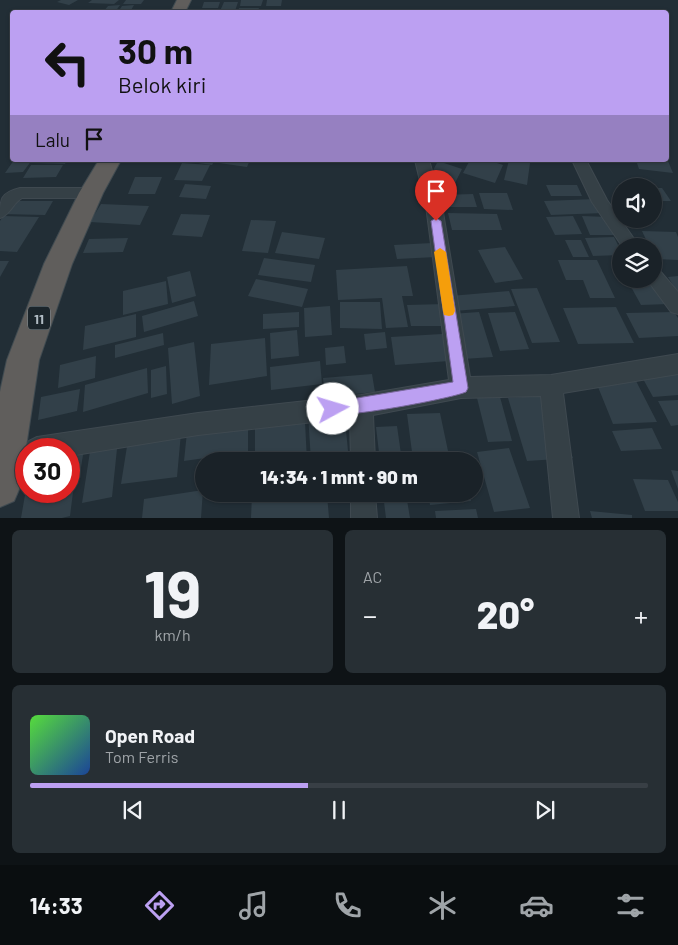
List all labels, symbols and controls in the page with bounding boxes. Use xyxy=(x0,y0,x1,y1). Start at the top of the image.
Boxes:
text: 30 m xyxy=(118,29,193,71)
icon: left xyxy=(35,30,100,95)
text: Belok kiri xyxy=(118,71,206,97)
icon: arrive xyxy=(80,125,108,153)
text: Lalu xyxy=(35,128,70,151)
pin xyxy=(415,170,457,221)
icon: arrive xyxy=(422,177,450,205)
map controls xyxy=(612,178,662,288)
button: sound xyxy=(612,178,662,228)
button: layers xyxy=(612,238,662,288)
road number: 11 xyxy=(28,306,50,330)
position arrow xyxy=(306,382,358,434)
speed limit sign: 30 xyxy=(15,438,80,503)
text: 14:34 · 1 mnt · 90 m xyxy=(260,465,418,488)
text: 19 xyxy=(144,553,201,631)
text: AC xyxy=(363,567,382,586)
text: 20° xyxy=(477,591,534,637)
text: − xyxy=(363,598,377,632)
text: + xyxy=(634,598,648,632)
text: km/h xyxy=(154,625,191,644)
text: Open Road xyxy=(105,724,195,747)
text: Tom Ferris xyxy=(105,747,179,766)
icon: previous xyxy=(119,796,147,824)
icon: pause xyxy=(325,796,353,824)
icon: next xyxy=(531,796,559,824)
icon: directions xyxy=(142,888,177,923)
icon: music xyxy=(236,888,271,923)
icon: phone xyxy=(330,888,365,923)
icon: climate xyxy=(425,888,460,923)
icon: car xyxy=(519,888,554,923)
icon: filters xyxy=(613,888,648,923)
text: 14:33 xyxy=(30,892,83,918)

